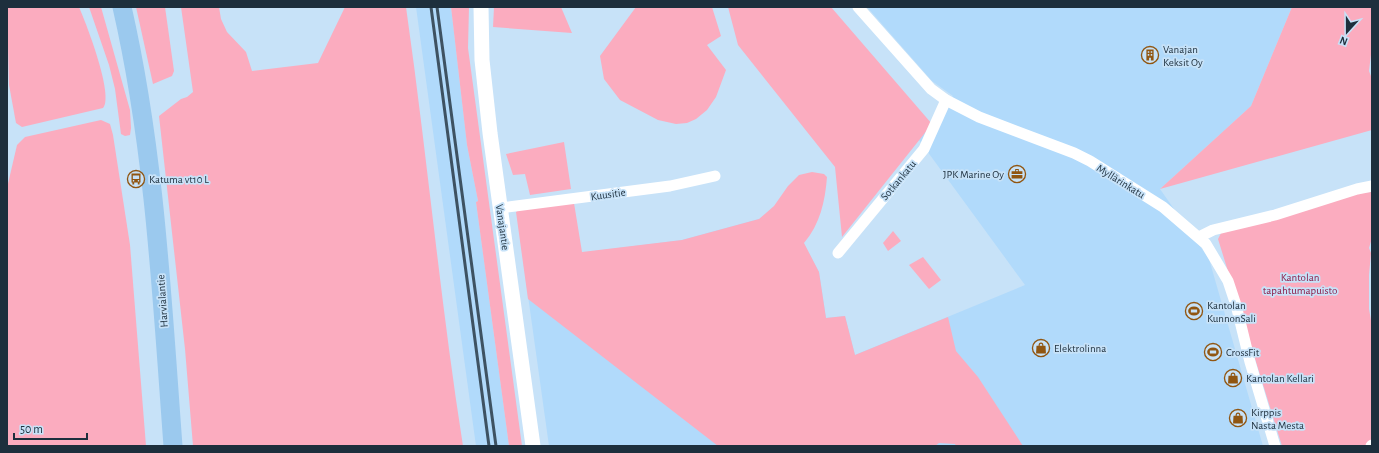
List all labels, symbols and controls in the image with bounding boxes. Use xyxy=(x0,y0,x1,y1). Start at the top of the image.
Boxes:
north arrow xyxy=(1327,12,1367,52)
text: N xyxy=(1338,34,1349,47)
place label: Vanajan Keksit Oy xyxy=(1163,44,1203,68)
building icon: Vanajan Keksit Oy xyxy=(1140,45,1160,65)
street label: Sotkankatu xyxy=(879,158,918,202)
street label: Myllärinkatu xyxy=(1095,162,1147,201)
office icon: JPK Marine Oy xyxy=(1007,164,1027,184)
bus stop icon: Katuma vt10 L xyxy=(126,169,146,189)
place label: JPK Marine Oy xyxy=(943,169,1004,180)
place label: Katuma vt10 L xyxy=(149,174,209,185)
street label: Kuusitie xyxy=(590,187,626,202)
street label: Vanajantie xyxy=(494,203,511,251)
park label: Kantolan tapahtumapuisto xyxy=(1263,272,1337,296)
street label: Harvialantie xyxy=(155,274,170,328)
place label: Kantolan KunnonSali xyxy=(1207,300,1256,324)
sports icon: Kantolan KunnonSali xyxy=(1184,301,1204,321)
shop icon: Elektrolinna xyxy=(1031,338,1051,358)
sports icon: CrossFit xyxy=(1203,342,1223,362)
place label: Elektrolinna xyxy=(1054,343,1106,354)
place label: CrossFit xyxy=(1226,347,1260,358)
shop icon: Kantolan Kellari xyxy=(1223,368,1243,388)
place label: Kantolan Kellari xyxy=(1246,373,1314,384)
place label: Kirppis Nasta Mesta xyxy=(1251,407,1304,431)
shop icon: Kirppis Nasta Mesta xyxy=(1228,408,1248,428)
scale bar xyxy=(14,415,87,441)
text: 50 m xyxy=(20,423,43,435)

